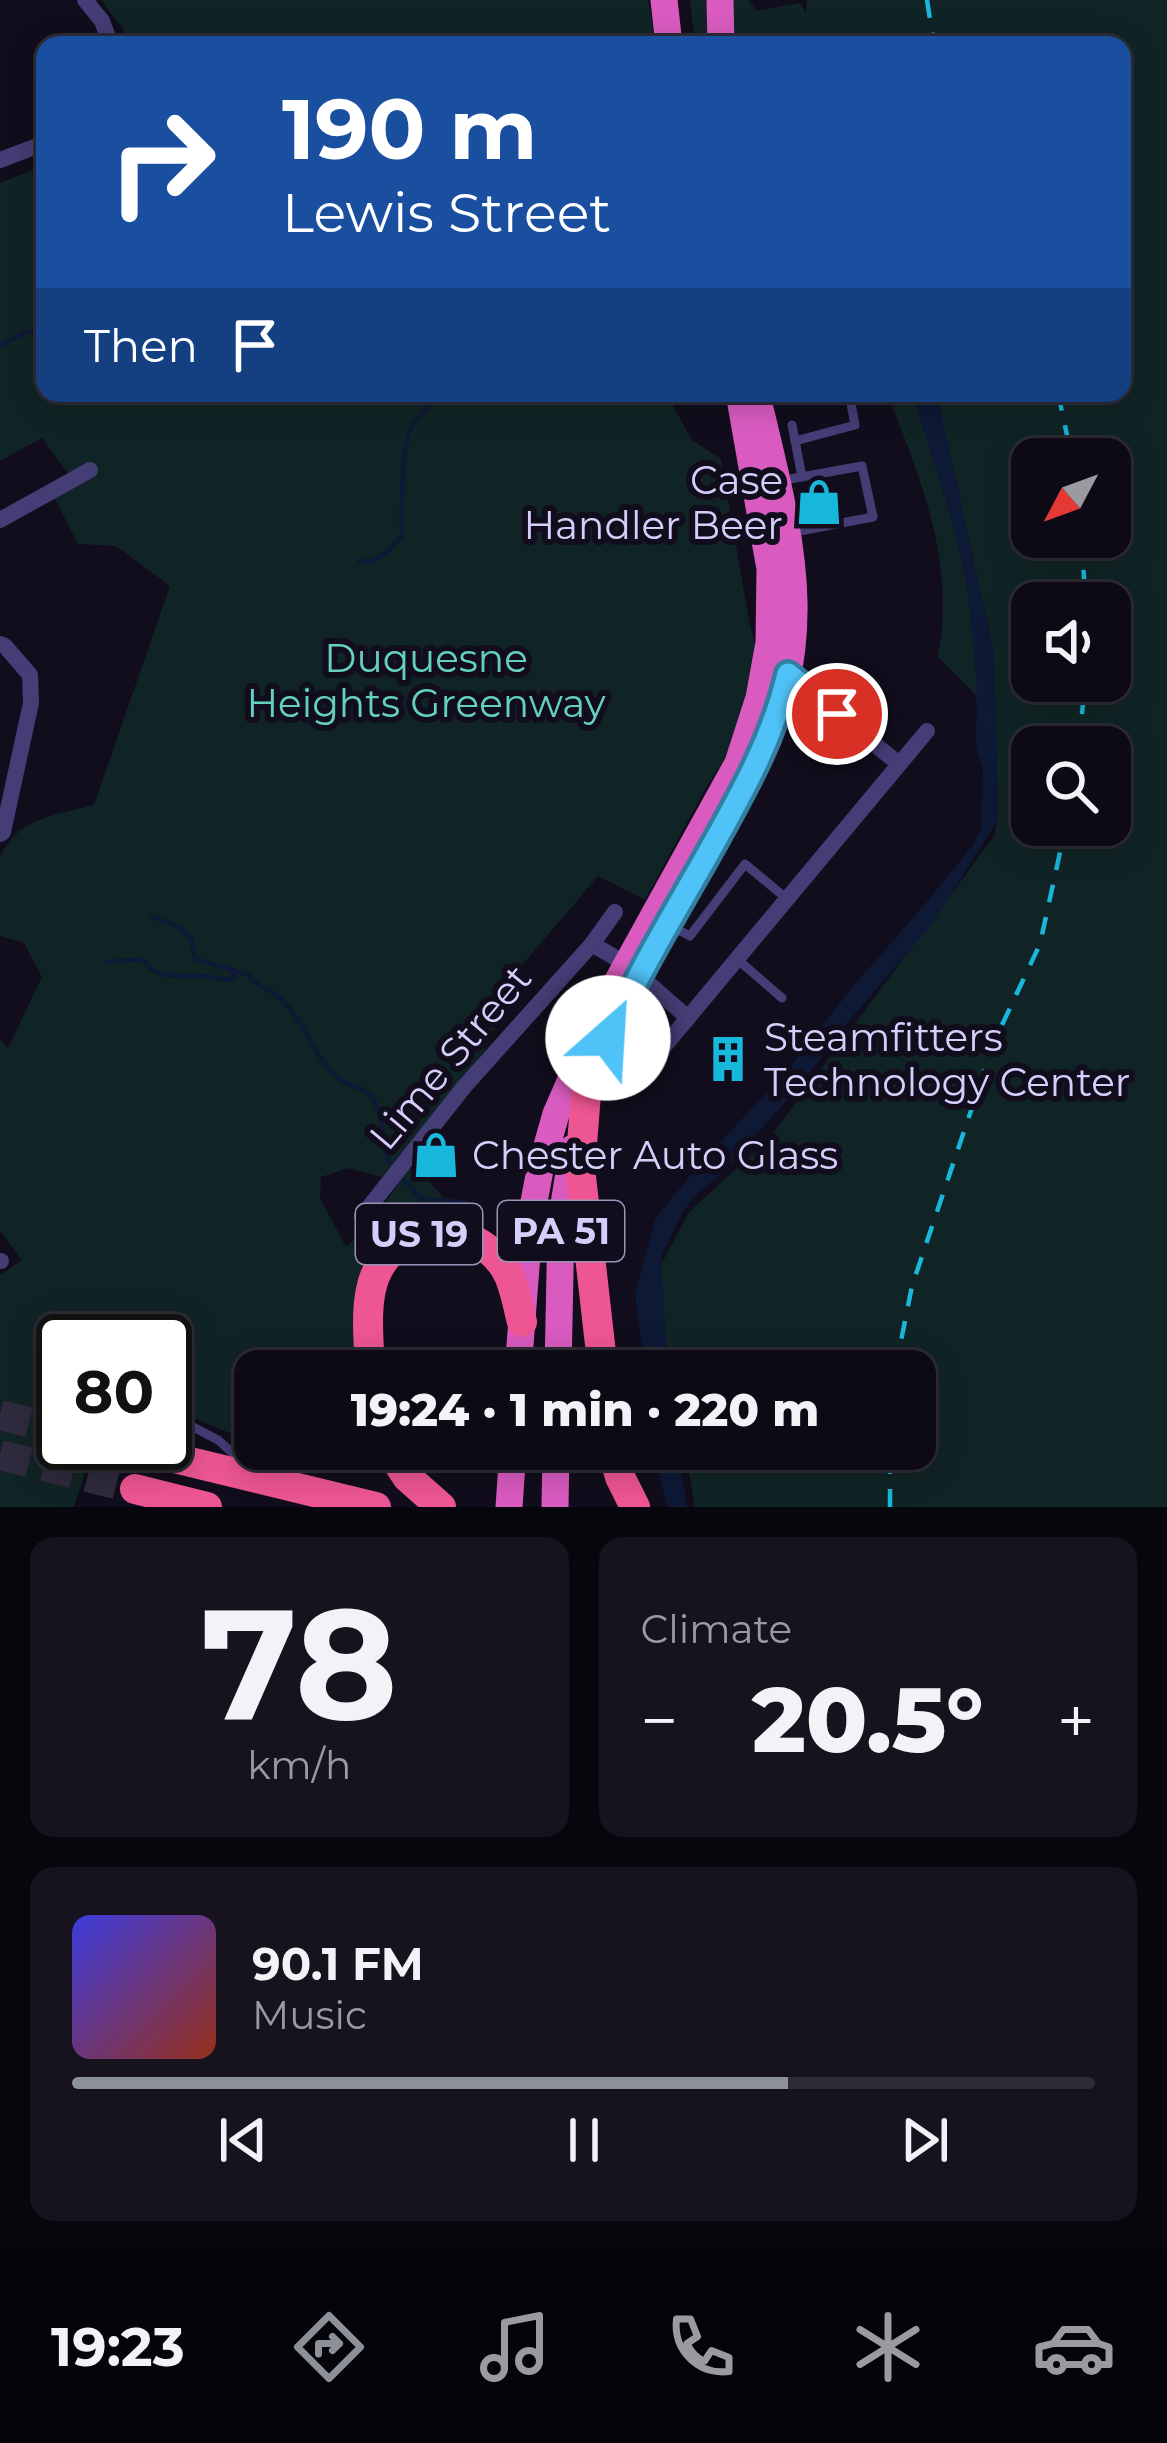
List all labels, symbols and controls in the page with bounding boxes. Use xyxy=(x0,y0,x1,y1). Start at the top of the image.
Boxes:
text: 190 m xyxy=(282,78,537,180)
icon: right xyxy=(84,84,240,240)
text: Lewis Street xyxy=(282,180,611,246)
icon: arrive xyxy=(222,312,288,378)
text: Then xyxy=(84,318,198,373)
north arrow xyxy=(1011,438,1131,558)
map controls xyxy=(1011,438,1131,846)
place label: Case Handler Beer xyxy=(523,456,783,549)
shop icon: Case Handler Beer xyxy=(794,477,844,527)
button: sound xyxy=(1011,582,1131,702)
park label: Duquesne Heights Greenway xyxy=(246,634,606,727)
pin xyxy=(786,663,888,765)
icon: arrive xyxy=(804,681,870,747)
button: search xyxy=(1011,726,1131,846)
street label: Lime Street xyxy=(359,955,541,1159)
position arrow xyxy=(545,975,671,1101)
place label: Steamfitters Technology Center xyxy=(764,1013,1130,1106)
building icon: Steamfitters Technology Center xyxy=(703,1034,753,1084)
shop icon: Chester Auto Glass xyxy=(411,1130,461,1180)
place label: Chester Auto Glass xyxy=(472,1131,838,1179)
road number: PA 51 xyxy=(498,1201,624,1261)
road number: US 19 xyxy=(356,1204,482,1264)
speed limit sign: 80 xyxy=(36,1314,192,1470)
text: 19:24 · 1 min · 220 m xyxy=(351,1382,819,1437)
text: 78 xyxy=(201,1568,398,1758)
text: Climate xyxy=(641,1605,792,1653)
text: 20.5° xyxy=(752,1665,984,1775)
text: − xyxy=(641,1680,678,1761)
text: + xyxy=(1057,1680,1095,1761)
text: km/h xyxy=(247,1741,351,1789)
text: 90.1 FM xyxy=(252,1936,424,1991)
text: Music xyxy=(252,1991,367,2039)
icon: previous xyxy=(210,2107,276,2173)
icon: pause xyxy=(551,2107,617,2173)
icon: next xyxy=(892,2107,958,2173)
icon: directions xyxy=(287,2305,371,2389)
icon: music xyxy=(473,2305,557,2389)
icon: phone xyxy=(659,2305,743,2389)
icon: climate xyxy=(846,2305,930,2389)
icon: car xyxy=(1032,2305,1116,2389)
text: 19:23 xyxy=(51,2314,185,2380)

